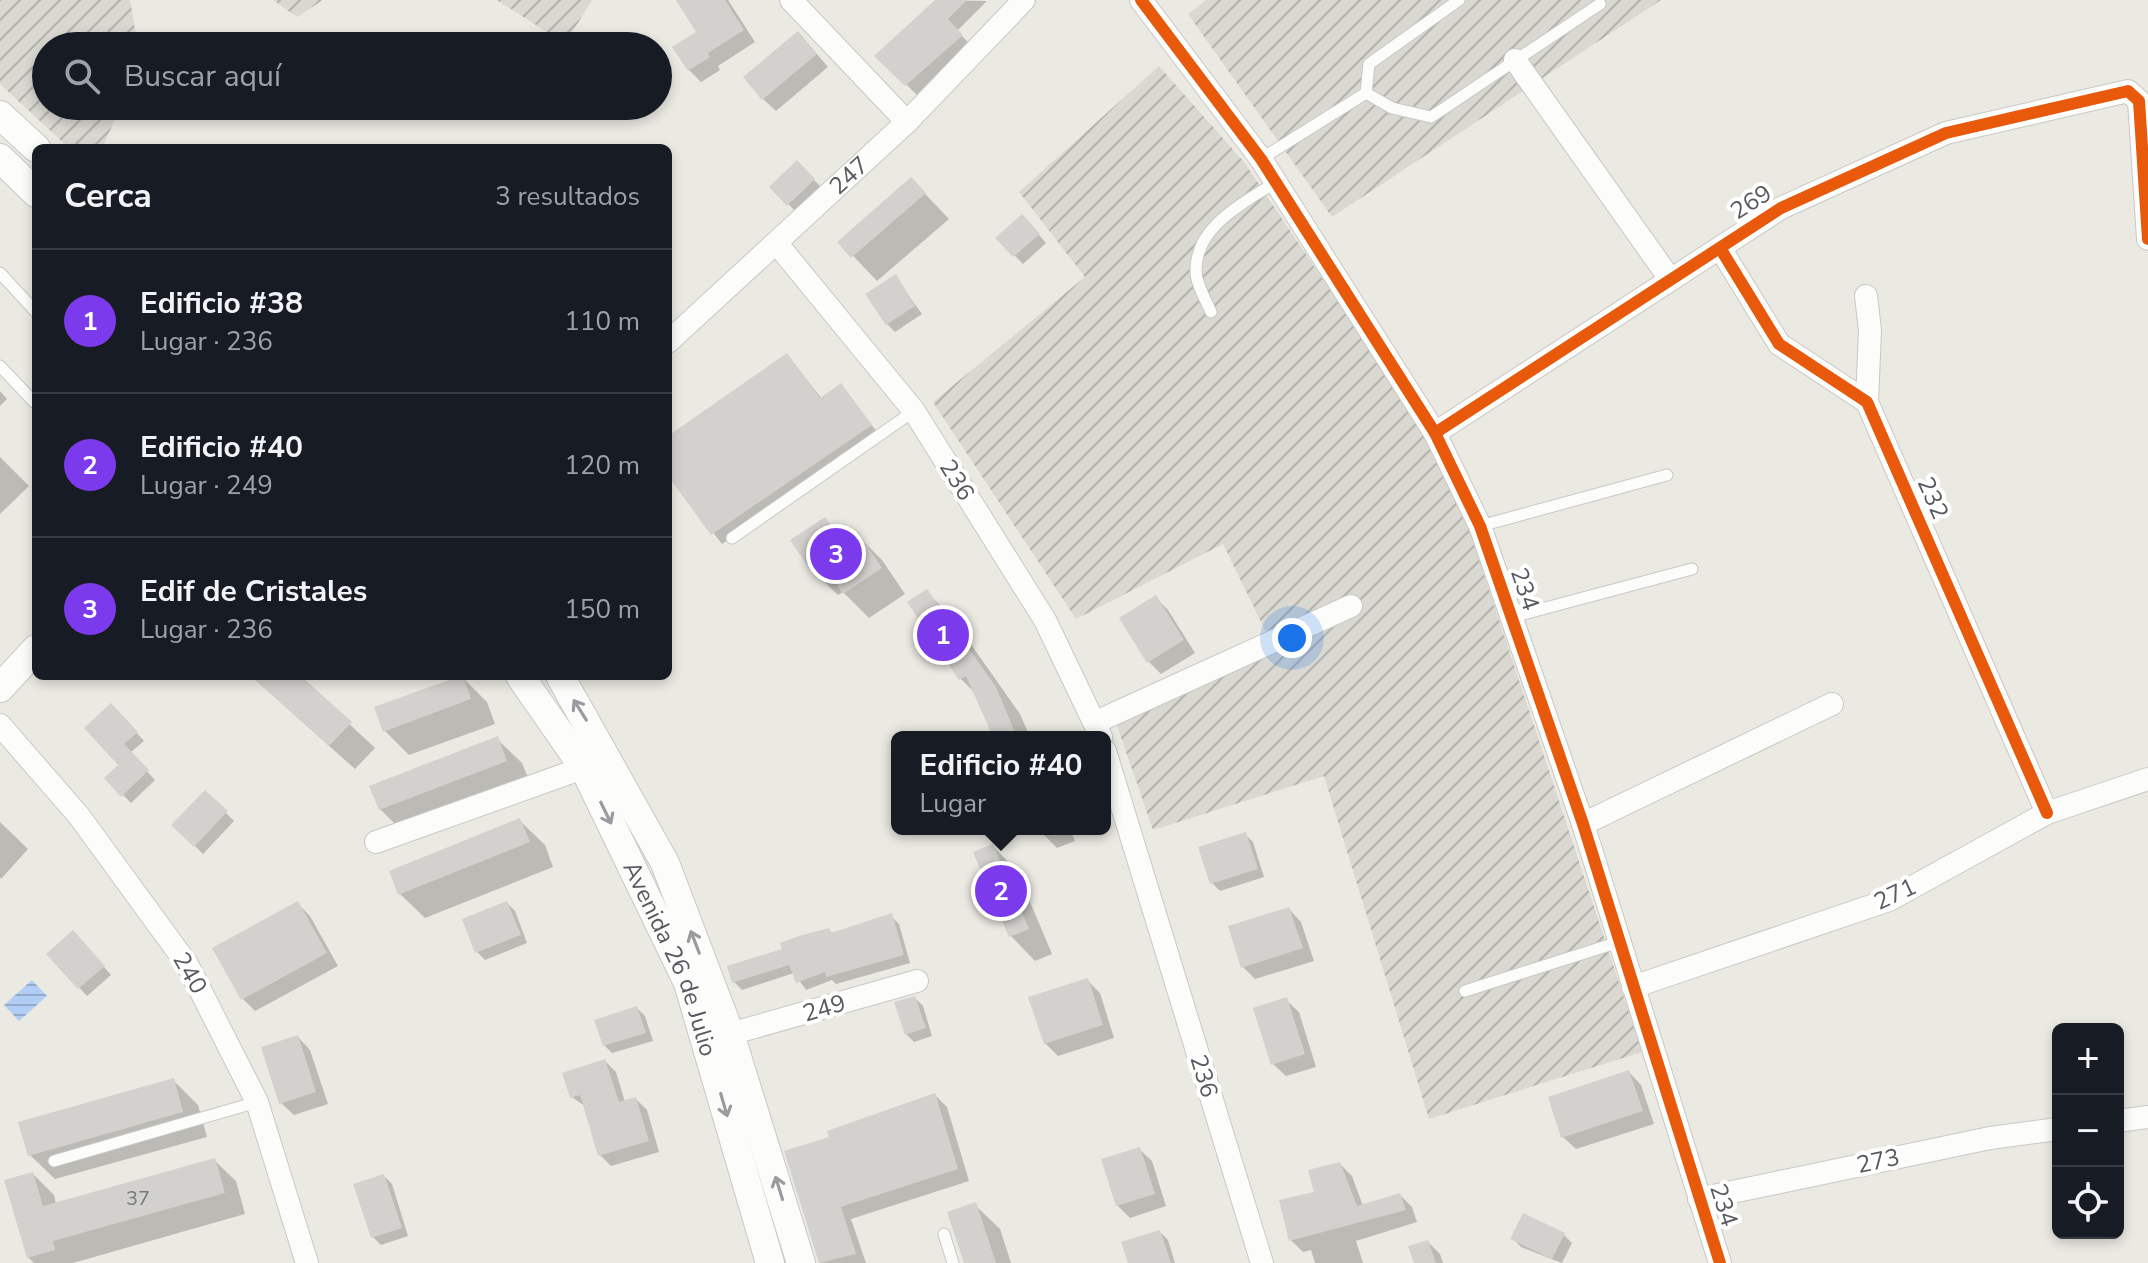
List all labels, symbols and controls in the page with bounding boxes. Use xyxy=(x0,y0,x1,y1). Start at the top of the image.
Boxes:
search box xyxy=(32,32,672,120)
icon: search xyxy=(60,54,104,98)
text: Buscar aquí xyxy=(124,56,281,97)
street label: 247 xyxy=(822,149,876,202)
text: Cerca xyxy=(64,173,152,219)
street label: 269 xyxy=(1724,177,1778,227)
text: 3 resultados xyxy=(495,179,640,214)
text: Edificio #38 xyxy=(140,283,303,324)
text: 1 xyxy=(82,304,98,339)
text: 110 m xyxy=(564,304,640,339)
text: Lugar · 236 xyxy=(140,324,273,359)
text: Edificio #40 xyxy=(140,427,303,468)
text: 2 xyxy=(82,448,98,483)
text: 120 m xyxy=(564,448,640,483)
street label: 236 xyxy=(932,453,982,507)
text: Lugar · 249 xyxy=(140,468,273,503)
street label: 232 xyxy=(1910,472,1956,524)
pin: 3 xyxy=(810,524,862,584)
street label: 234 xyxy=(1503,563,1547,615)
text: Edif de Cristales xyxy=(140,571,367,612)
text: 3 xyxy=(82,592,98,627)
text: 150 m xyxy=(564,592,640,627)
pin: 1 xyxy=(917,605,969,665)
text: Lugar · 236 xyxy=(140,612,273,647)
your location xyxy=(1272,618,1312,658)
one-way arrow xyxy=(572,699,588,722)
popup xyxy=(891,731,1111,835)
text: Edificio #40 xyxy=(920,745,1083,786)
text: Lugar xyxy=(920,786,986,821)
one-way arrow xyxy=(598,801,614,825)
street label: Avenida 26 de Julio xyxy=(615,856,725,1060)
pin: 2 xyxy=(975,861,1027,921)
street label: 271 xyxy=(1869,870,1921,918)
one-way arrow xyxy=(687,930,701,955)
street label: 240 xyxy=(165,946,215,1000)
street label: 249 xyxy=(799,987,849,1029)
map controls xyxy=(2052,1023,2124,1239)
button: + xyxy=(2052,1023,2124,1095)
street label: 236 xyxy=(1182,1051,1226,1101)
one-way arrow xyxy=(717,1092,732,1118)
button: − xyxy=(2052,1095,2124,1167)
street label: 273 xyxy=(1854,1141,1902,1181)
button: locate xyxy=(2052,1167,2124,1239)
one-way arrow xyxy=(771,1176,786,1202)
street label: 234 xyxy=(1702,1180,1746,1230)
house number: 37 xyxy=(126,1185,150,1212)

